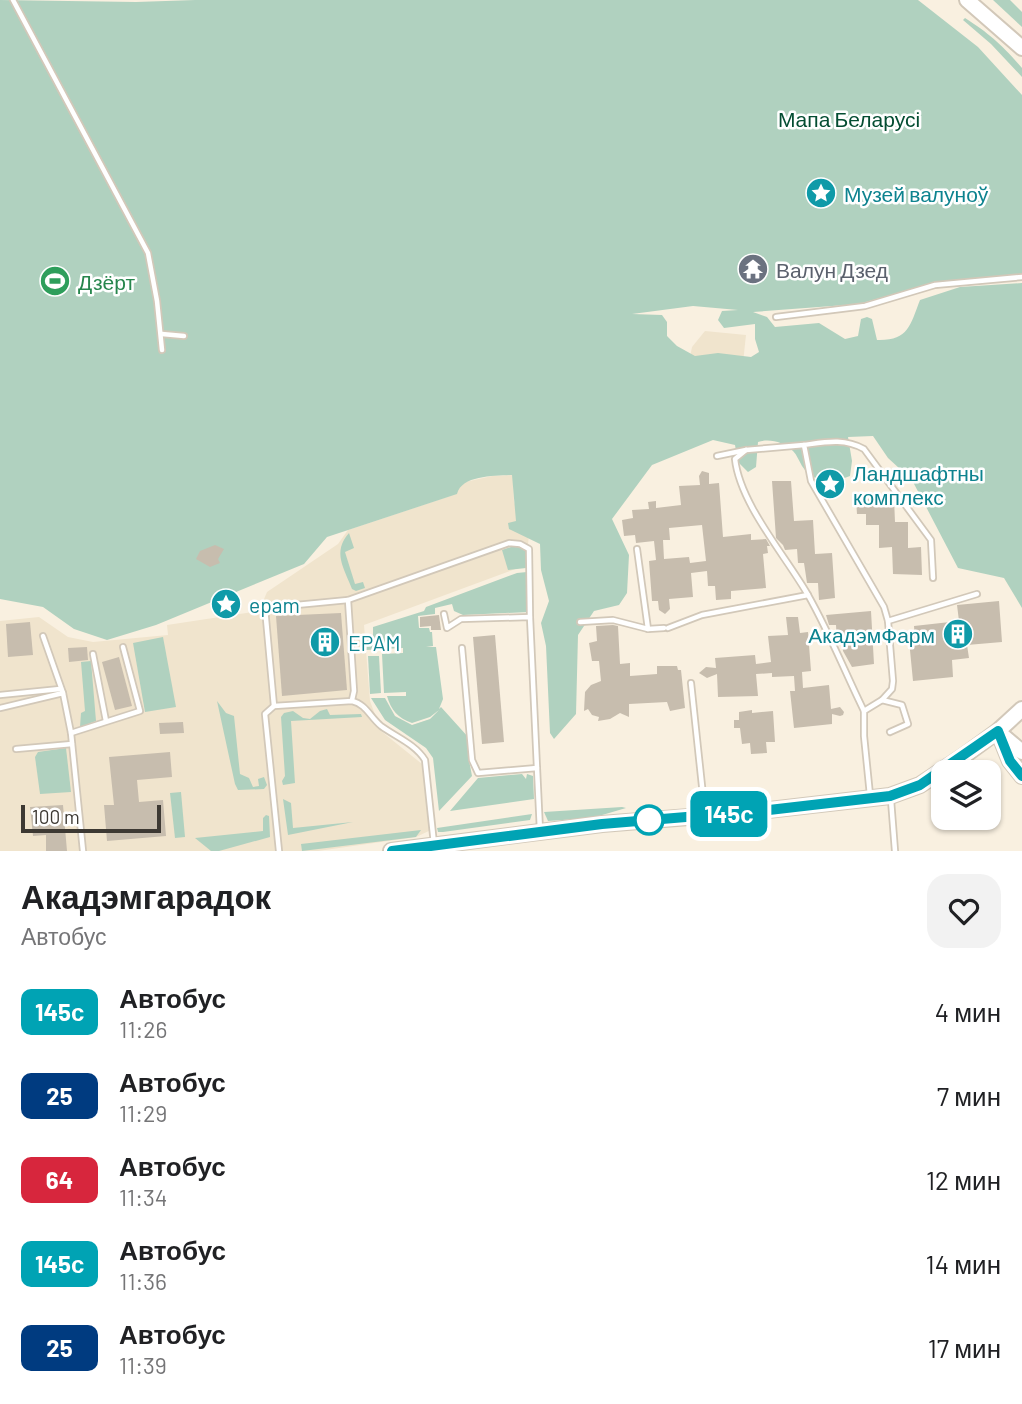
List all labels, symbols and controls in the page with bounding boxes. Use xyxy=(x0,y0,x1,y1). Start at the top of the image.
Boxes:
park label: Мапа Беларусі xyxy=(778,106,920,131)
place icon: Музей валуноў xyxy=(804,176,838,210)
place label: Музей валуноў xyxy=(844,181,989,206)
temple icon: Валун Дзед xyxy=(736,252,770,286)
place label: Валун Дзед xyxy=(776,257,888,282)
sports icon: Дзёрт xyxy=(38,264,72,298)
place label: Дзёрт xyxy=(78,269,135,294)
place label: Ландшафтны комплекс xyxy=(853,460,984,509)
place icon: Ландшафтны комплекс xyxy=(813,467,847,501)
place icon: epam xyxy=(209,587,243,621)
place label: epam xyxy=(249,592,300,617)
building icon: АкадэмФарм xyxy=(941,617,975,651)
place label: АкадэмФарм xyxy=(808,622,935,647)
building icon: EPAM xyxy=(308,625,342,659)
place label: EPAM xyxy=(348,630,400,655)
map controls xyxy=(931,760,1001,830)
button: layers xyxy=(931,760,1001,830)
line badge: 145с xyxy=(680,791,778,837)
text: 145с xyxy=(704,799,754,828)
scale bar xyxy=(21,802,161,834)
text: 100 m xyxy=(32,805,80,828)
unlabelled marker xyxy=(634,805,664,835)
button: heart xyxy=(927,874,1001,948)
text: Акадэмгарадок xyxy=(21,876,271,916)
text: Автобус xyxy=(21,922,107,950)
text: Автобус xyxy=(119,982,226,1013)
text: 4 мин xyxy=(935,996,1001,1027)
text: 145с xyxy=(35,997,84,1026)
text: 11:26 xyxy=(119,1015,167,1043)
text: Автобус xyxy=(119,1066,226,1097)
text: 7 мин xyxy=(937,1080,1001,1111)
text: 25 xyxy=(46,1081,73,1110)
text: 11:29 xyxy=(119,1099,167,1127)
text: Автобус xyxy=(119,1150,226,1181)
text: 12 мин xyxy=(926,1164,1001,1195)
text: 64 xyxy=(46,1165,73,1194)
text: 11:34 xyxy=(119,1183,167,1211)
text: Автобус xyxy=(119,1234,226,1265)
text: 14 мин xyxy=(926,1248,1001,1279)
text: 145с xyxy=(35,1249,84,1278)
text: 11:36 xyxy=(119,1267,167,1295)
text: Автобус xyxy=(119,1318,226,1349)
text: 17 мин xyxy=(928,1332,1001,1363)
text: 25 xyxy=(46,1333,73,1362)
text: 11:39 xyxy=(119,1351,167,1379)

